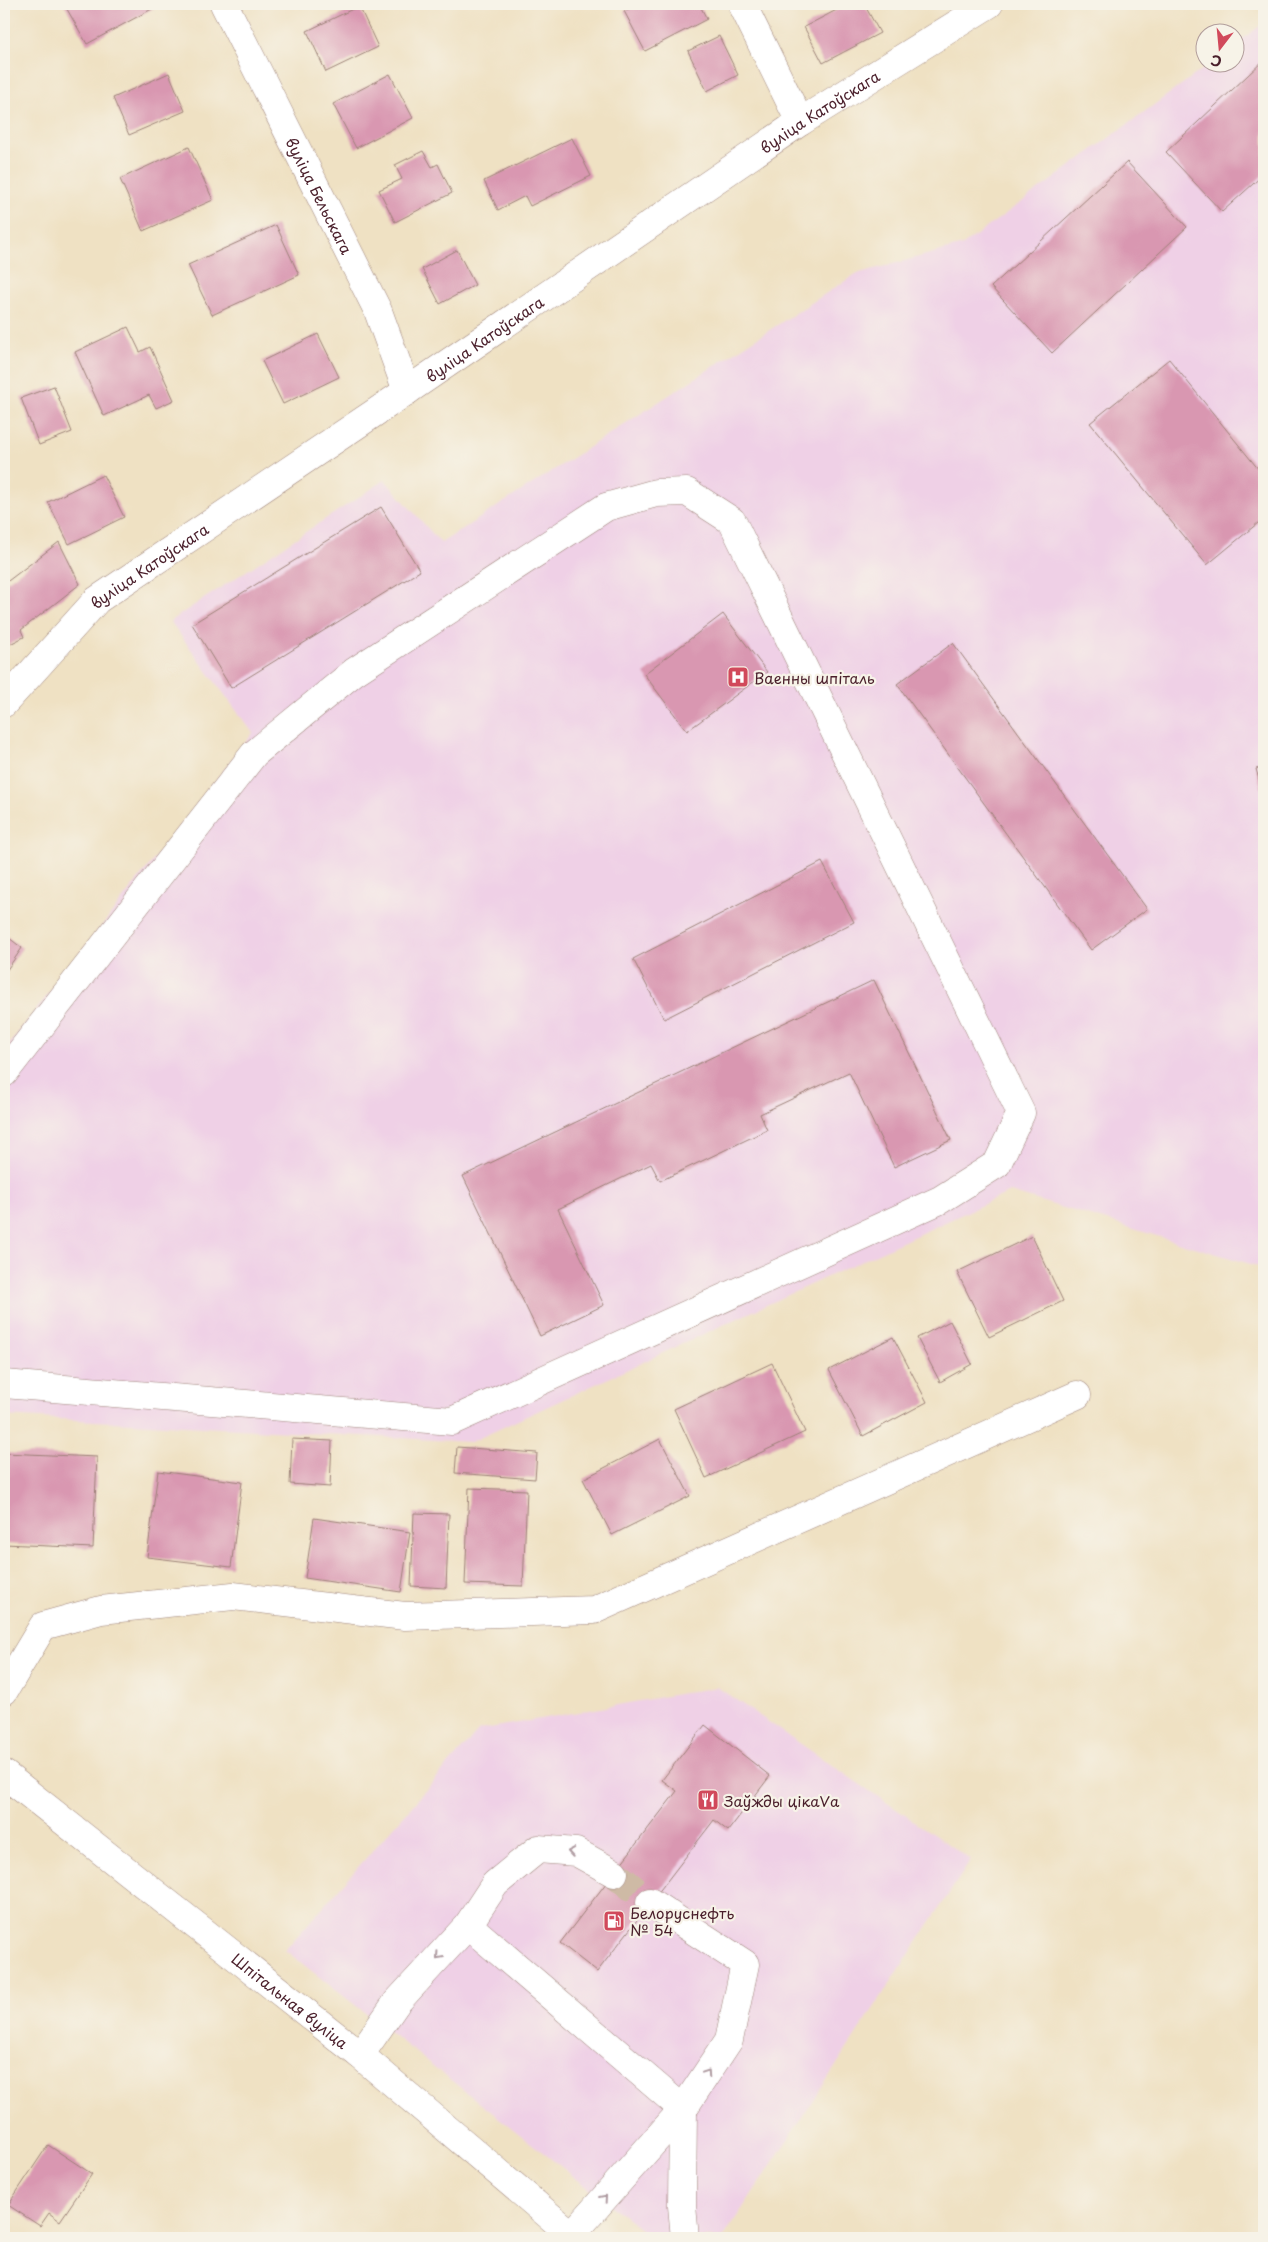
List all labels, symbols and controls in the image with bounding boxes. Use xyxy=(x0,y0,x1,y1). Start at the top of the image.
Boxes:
north arrow xyxy=(1196,22,1246,72)
text: С xyxy=(1208,49,1224,73)
street label: вуліца Катоўскага xyxy=(755,64,884,158)
street label: вуліца Бельскага xyxy=(281,133,359,258)
street label: вуліца Катоўскага xyxy=(420,289,548,387)
street label: вуліца Катоўскага xyxy=(84,517,213,613)
hospital icon: Ваенны шпіталь xyxy=(726,665,750,689)
place label: Ваенны шпіталь xyxy=(754,666,875,689)
restaurant icon: Заўжды цікаVа xyxy=(696,1788,720,1812)
place label: Заўжды цікаVа xyxy=(724,1789,840,1812)
one-way arrow xyxy=(566,1848,575,1858)
place label: Белоруснефть № 54 xyxy=(630,1901,734,1941)
fuel station icon: Белоруснефть № 54 xyxy=(602,1909,626,1933)
street label: Шпітальная вуліца xyxy=(227,1947,354,2054)
one-way arrow xyxy=(436,1951,445,1960)
one-way arrow xyxy=(701,2069,710,2079)
one-way arrow xyxy=(598,2195,607,2204)

